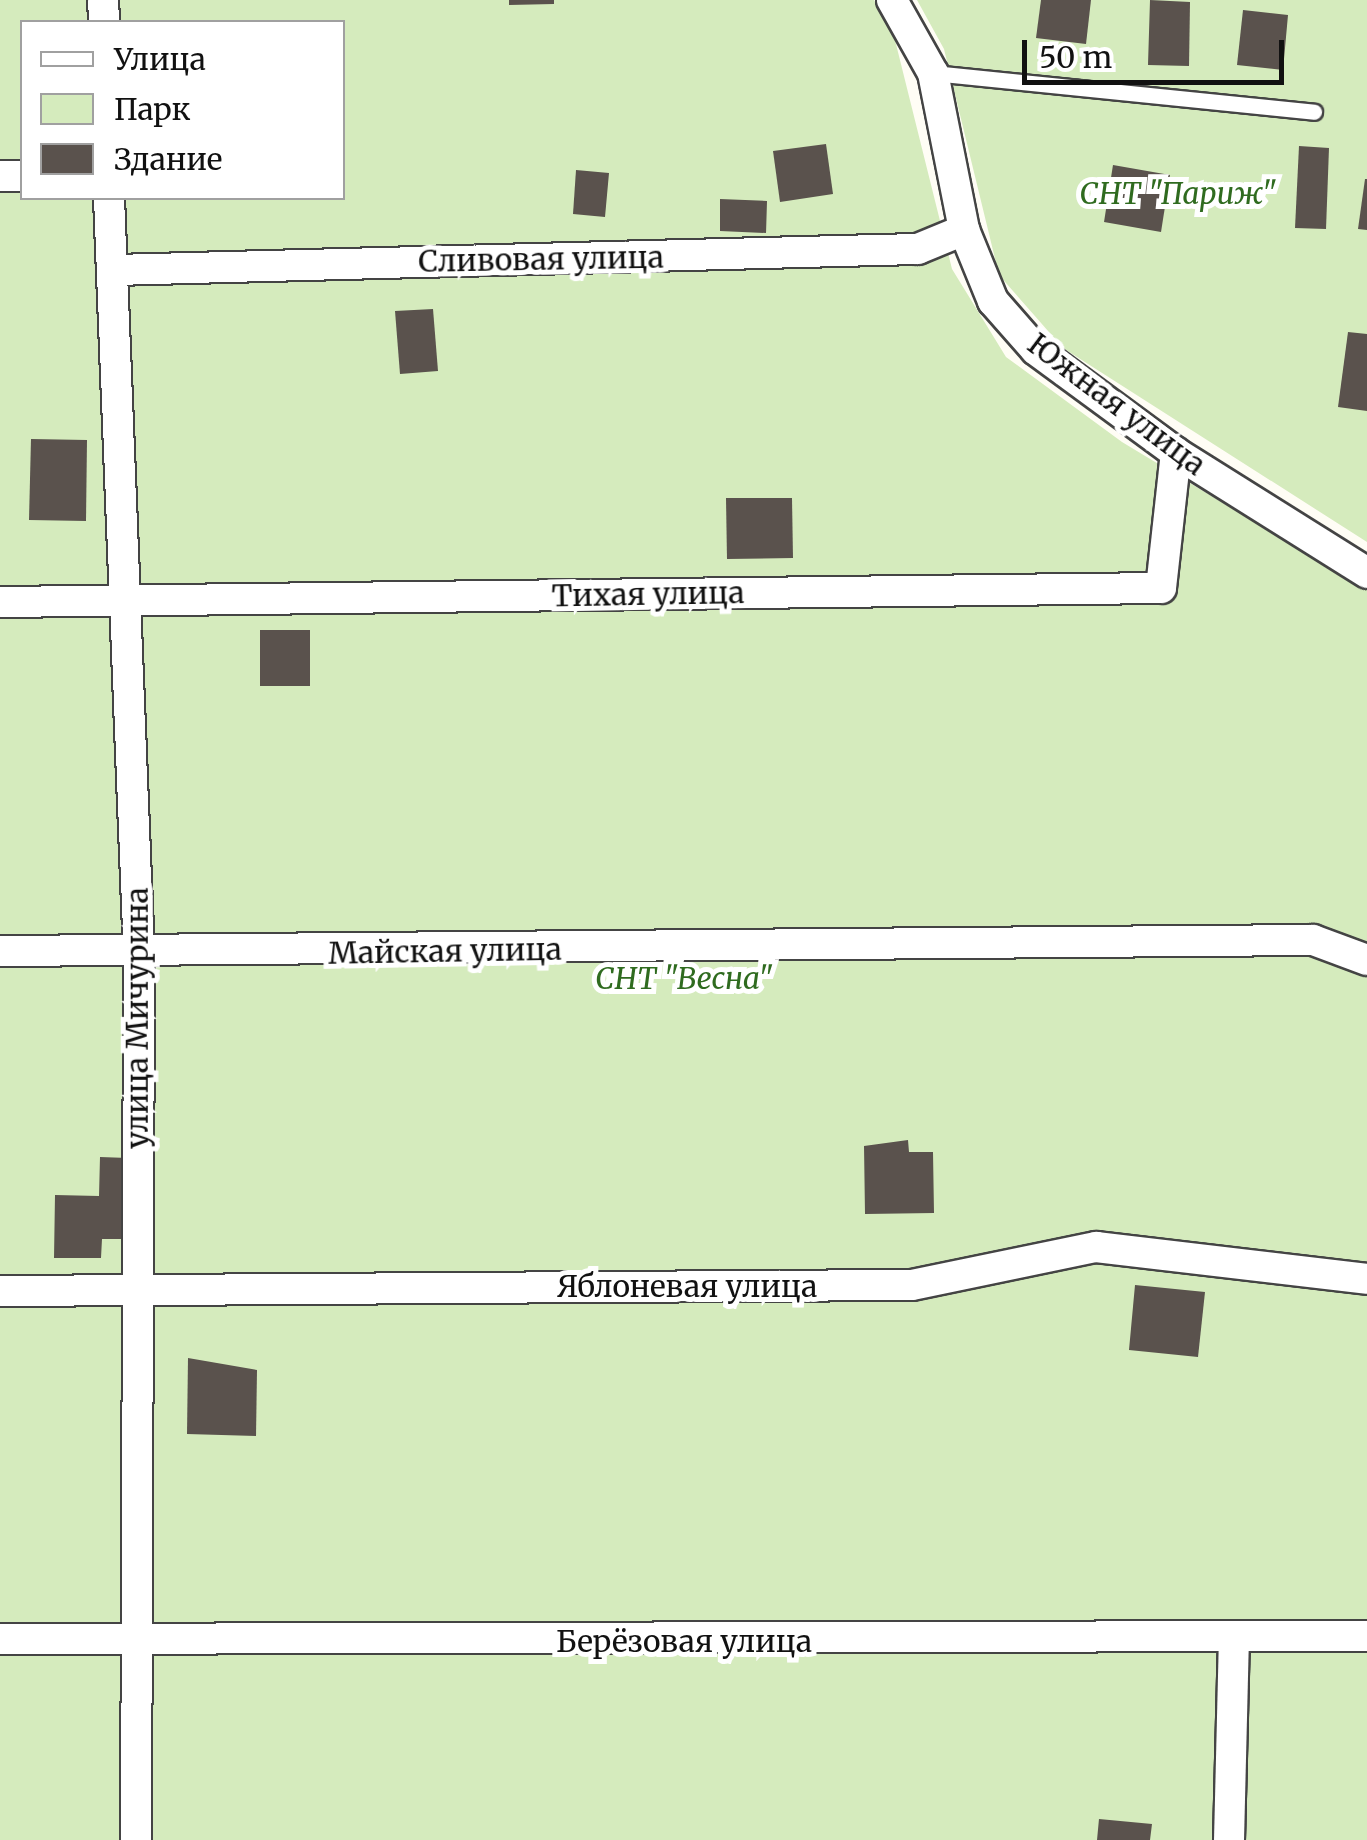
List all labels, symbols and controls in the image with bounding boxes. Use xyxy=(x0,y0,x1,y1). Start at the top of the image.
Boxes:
legend xyxy=(20,20,345,200)
scale bar xyxy=(1027,20,1290,82)
text: 50 m xyxy=(1039,38,1112,76)
text: Улица xyxy=(114,40,206,78)
text: Парк xyxy=(114,90,190,128)
text: Здание xyxy=(114,140,222,178)
park label: СНТ "Париж" xyxy=(1079,175,1277,211)
street label: Сливовая улица xyxy=(418,239,664,279)
street label: Южная улица xyxy=(1021,325,1213,483)
street label: Тихая улица xyxy=(551,574,745,614)
street label: улица Мичурина xyxy=(119,887,155,1149)
street label: Майская улица xyxy=(328,931,562,971)
park label: СНТ "Весна" xyxy=(595,960,773,996)
street label: Яблоневая улица xyxy=(557,1268,817,1304)
street label: Берёзовая улица xyxy=(556,1623,812,1659)

